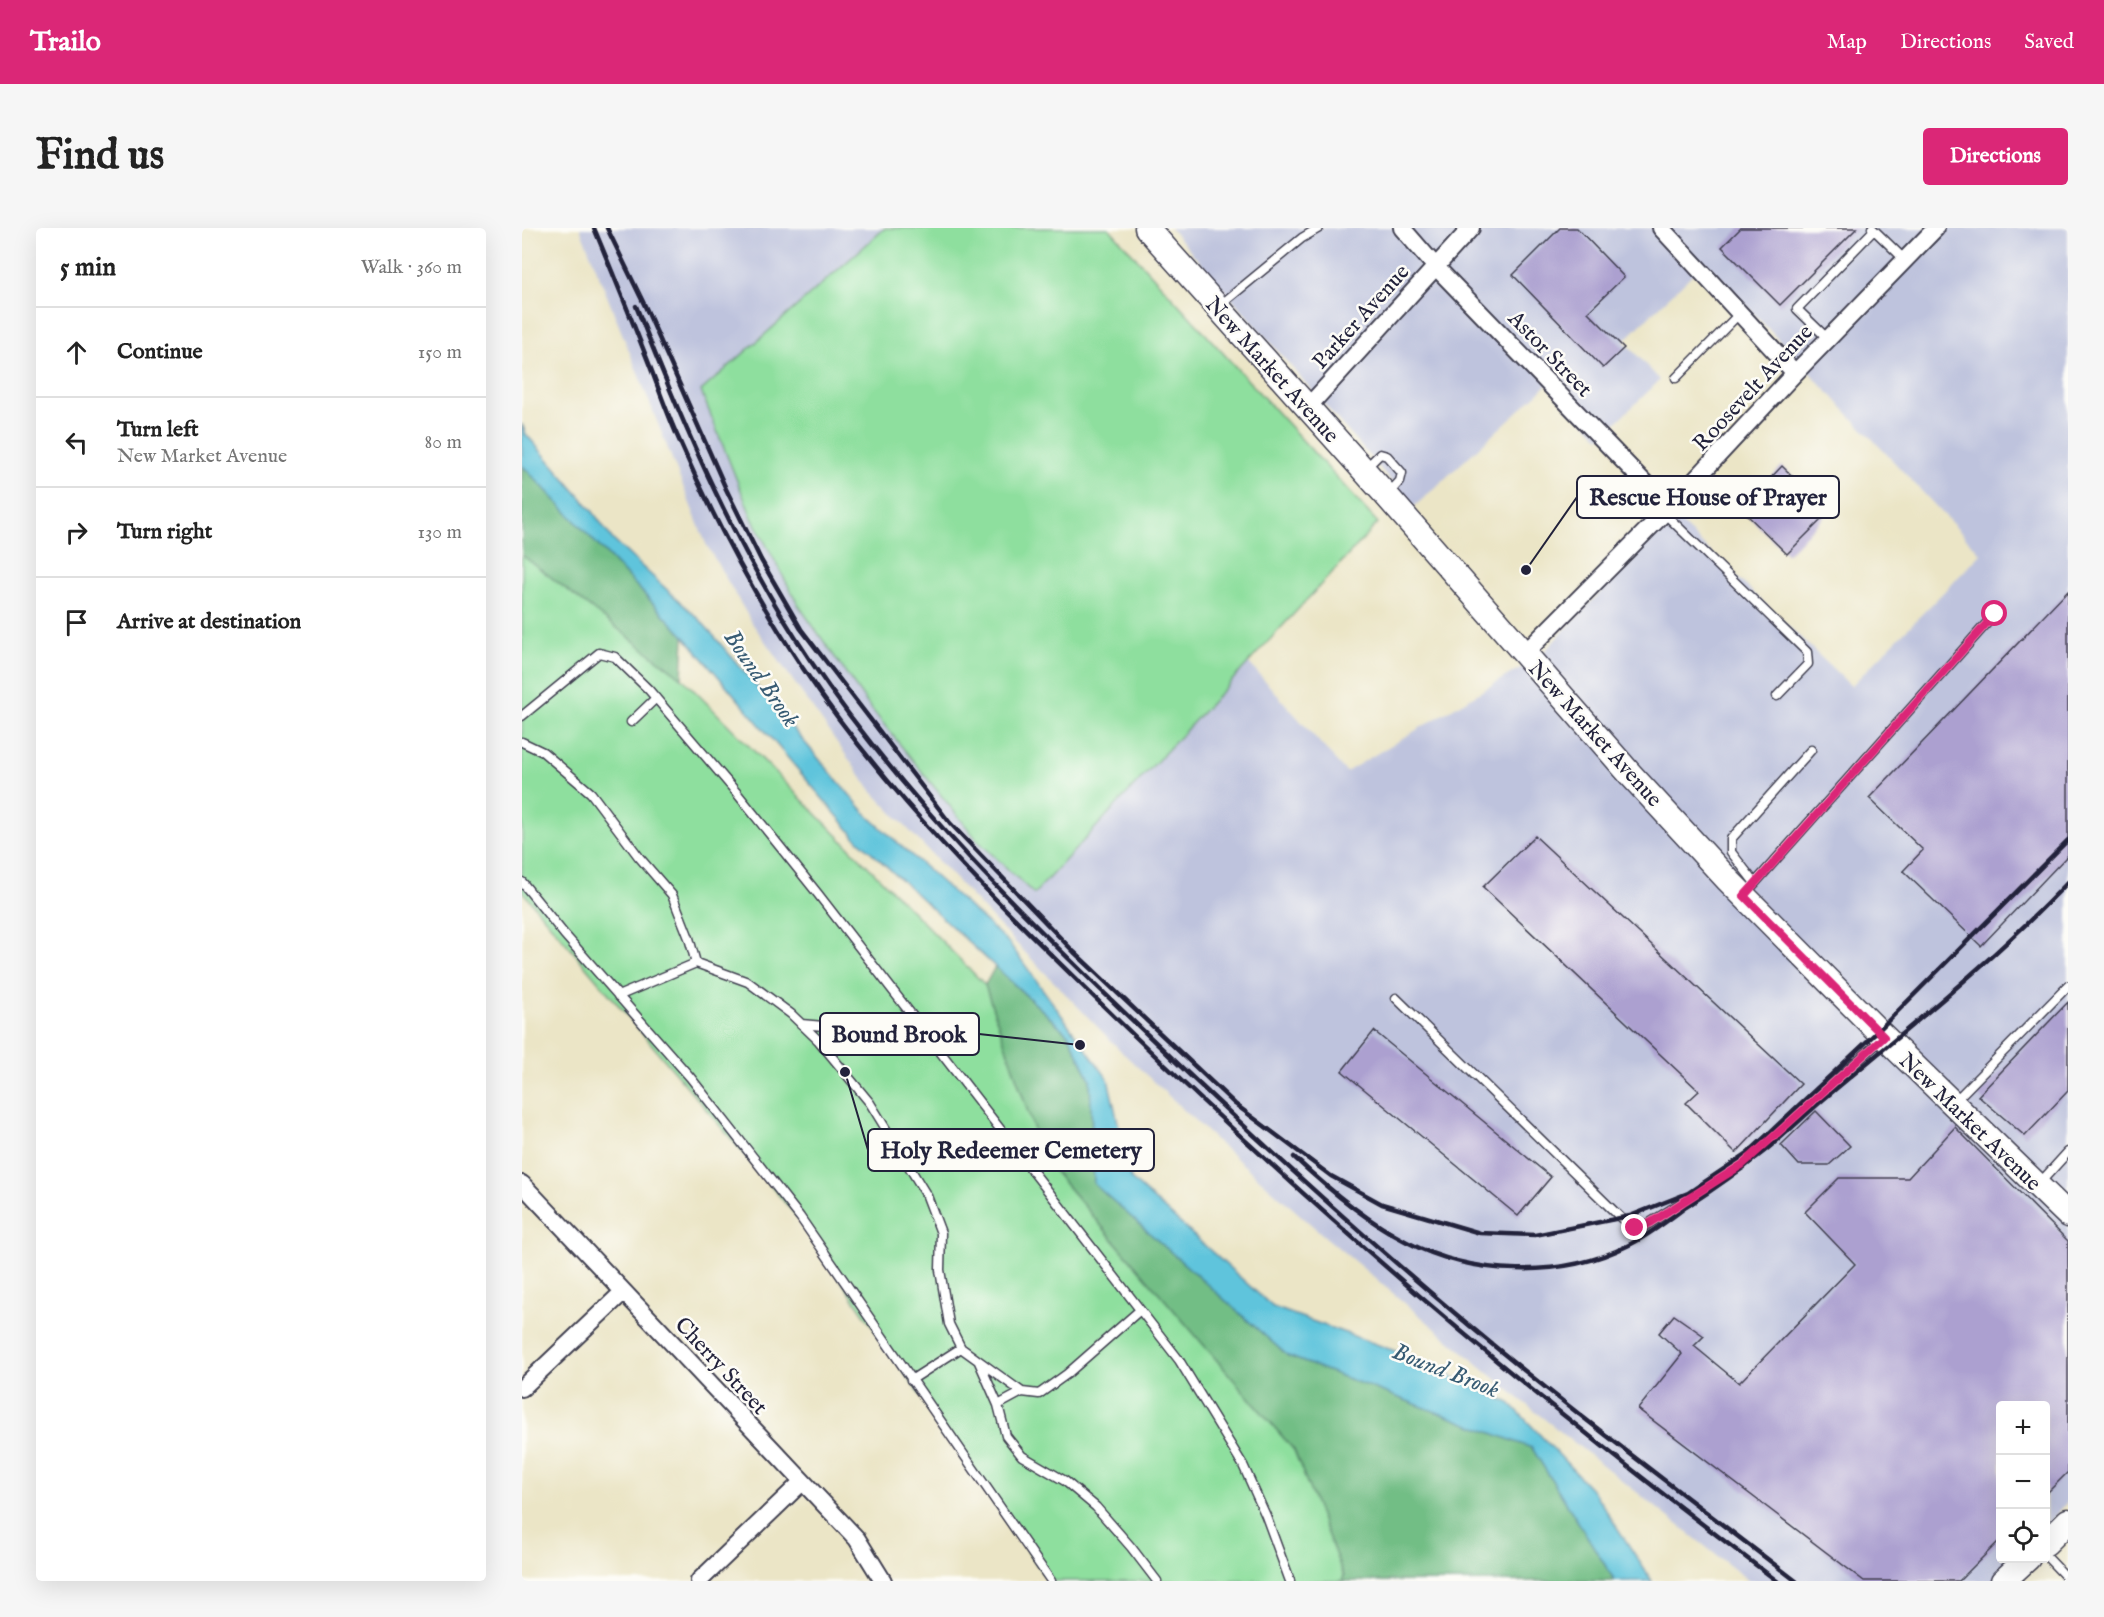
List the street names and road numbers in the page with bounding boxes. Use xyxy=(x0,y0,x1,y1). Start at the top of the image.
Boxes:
street label: Parker Avenue xyxy=(1307,259,1416,376)
street label: New Market Avenue xyxy=(1198,291,1345,449)
street label: Astor Street xyxy=(1501,305,1598,404)
street label: Roosevelt Avenue xyxy=(1687,319,1819,458)
street label: New Market Avenue xyxy=(1521,655,1668,813)
street label: New Market Avenue xyxy=(1893,1047,2047,1198)
street label: Cherry Street xyxy=(668,1312,773,1422)

